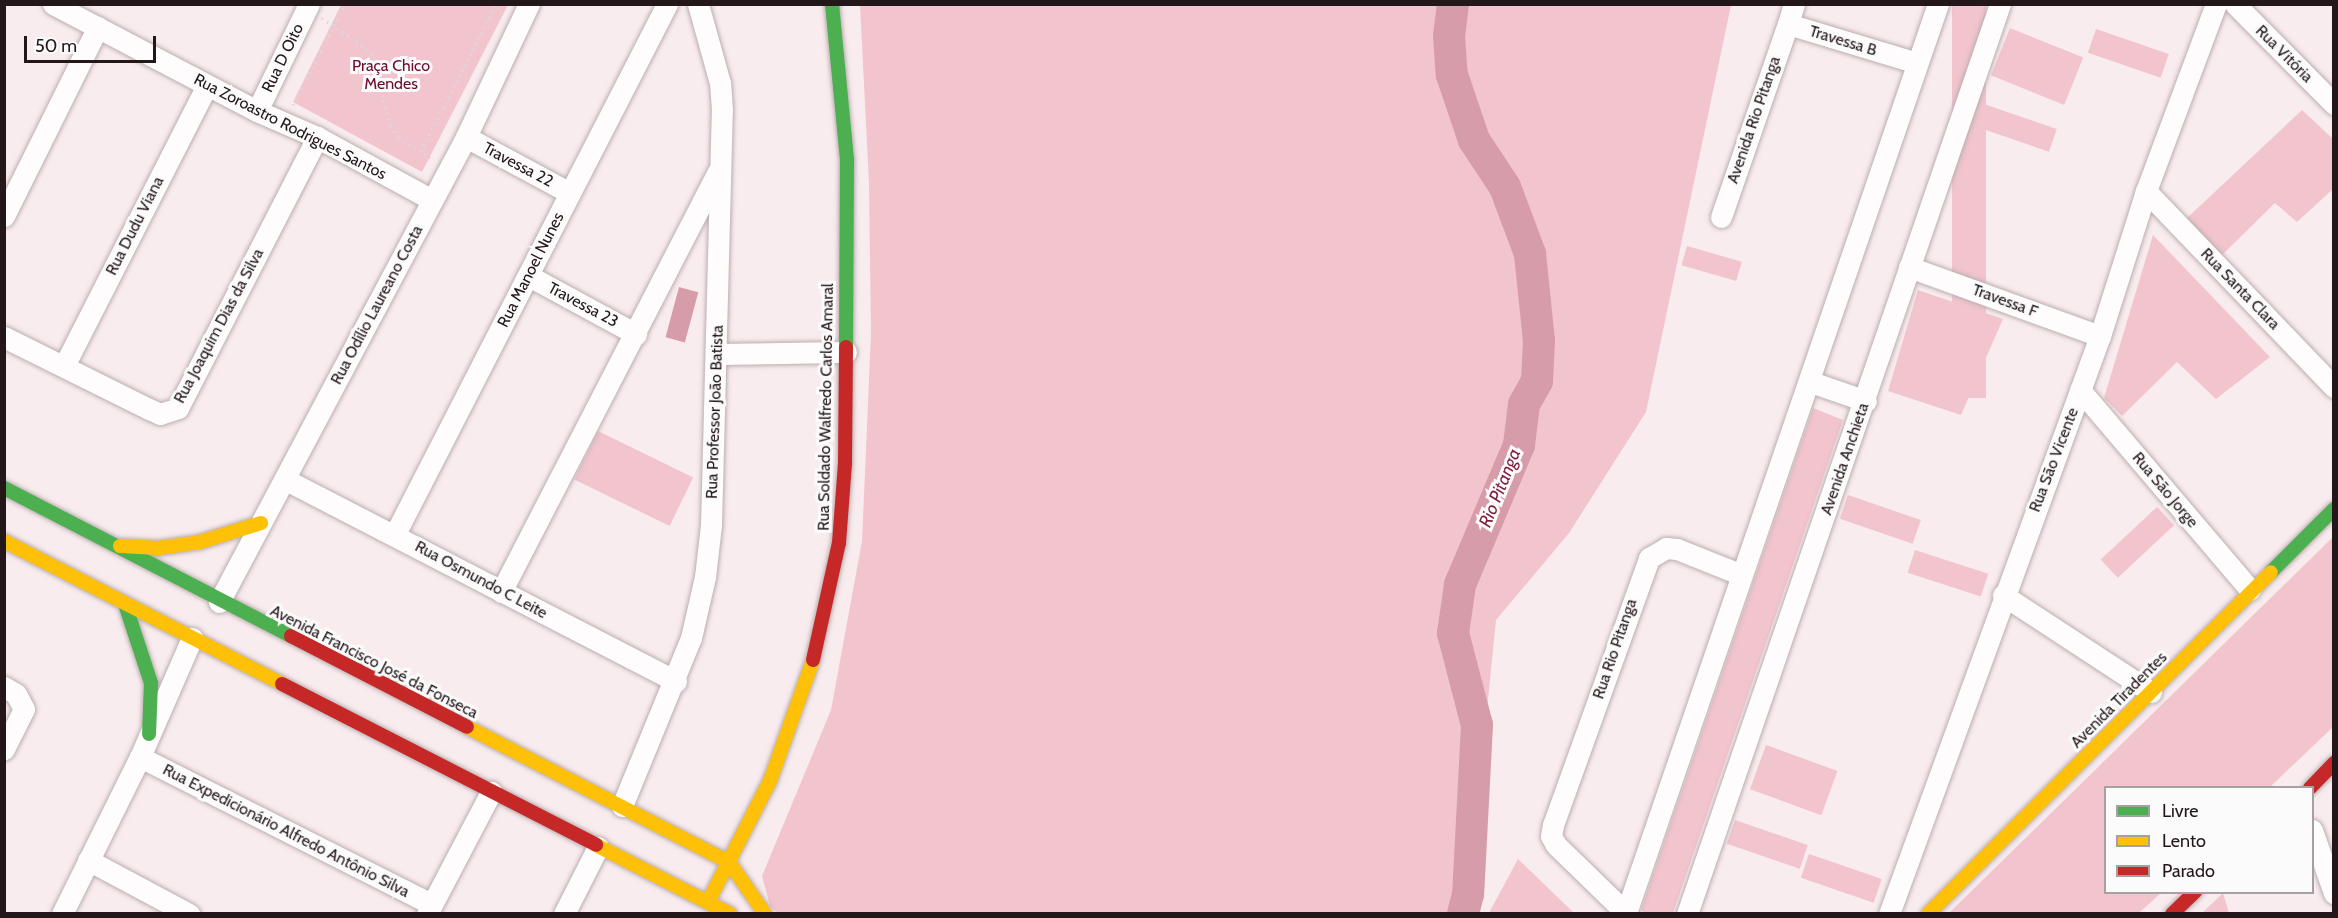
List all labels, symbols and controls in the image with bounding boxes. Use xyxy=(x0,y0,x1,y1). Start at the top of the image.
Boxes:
street label: Rua D Oito xyxy=(258,21,308,95)
street label: Rua Vitória xyxy=(2251,21,2317,87)
street label: Travessa B xyxy=(1807,22,1879,60)
scale bar xyxy=(27,24,159,62)
text: 50 m xyxy=(35,35,77,57)
street label: Avenida Rio Pitanga xyxy=(1723,54,1785,186)
park label: Praça Chico Mendes xyxy=(352,56,430,94)
street label: Rua Zoroastro Rodrigues Santos xyxy=(190,70,390,184)
street label: Travessa 22 xyxy=(480,139,556,191)
street label: Rua Dudu Viana xyxy=(102,173,168,279)
street label: Rua Manoel Nunes xyxy=(494,209,568,331)
street label: Rua Odílio Laureano Costa xyxy=(327,222,427,388)
street label: Rua Santa Clara xyxy=(2196,244,2284,334)
street label: Rua Joaquim Dias da Silva xyxy=(170,245,268,407)
street label: Travessa 23 xyxy=(545,278,621,332)
street label: Travessa F xyxy=(1970,280,2040,322)
street label: Rua Soldado Walfredo Carlos Amaral xyxy=(814,283,838,531)
street label: Rua Professor João Batista xyxy=(702,325,728,499)
street label: Avenida Anchieta xyxy=(1817,401,1873,517)
street label: Rua São Vicente xyxy=(2025,405,2083,515)
water label: Rio Pitanga xyxy=(1475,446,1525,530)
street label: Rua São Jorge xyxy=(2128,448,2202,532)
street label: Rua Osmundo C Leite xyxy=(412,537,550,623)
street label: Rua Rio Pitanga xyxy=(1589,596,1641,702)
street label: Avenida Francisco José da Fonseca xyxy=(267,601,481,723)
street label: Avenida Tiradentes xyxy=(2067,648,2171,752)
street label: Rua Expedicionário Alfredo Antônio Silva xyxy=(159,760,413,902)
legend xyxy=(2104,786,2314,894)
text: Livre xyxy=(2162,800,2198,822)
text: Lento xyxy=(2162,830,2206,852)
text: Parado xyxy=(2162,860,2215,882)

